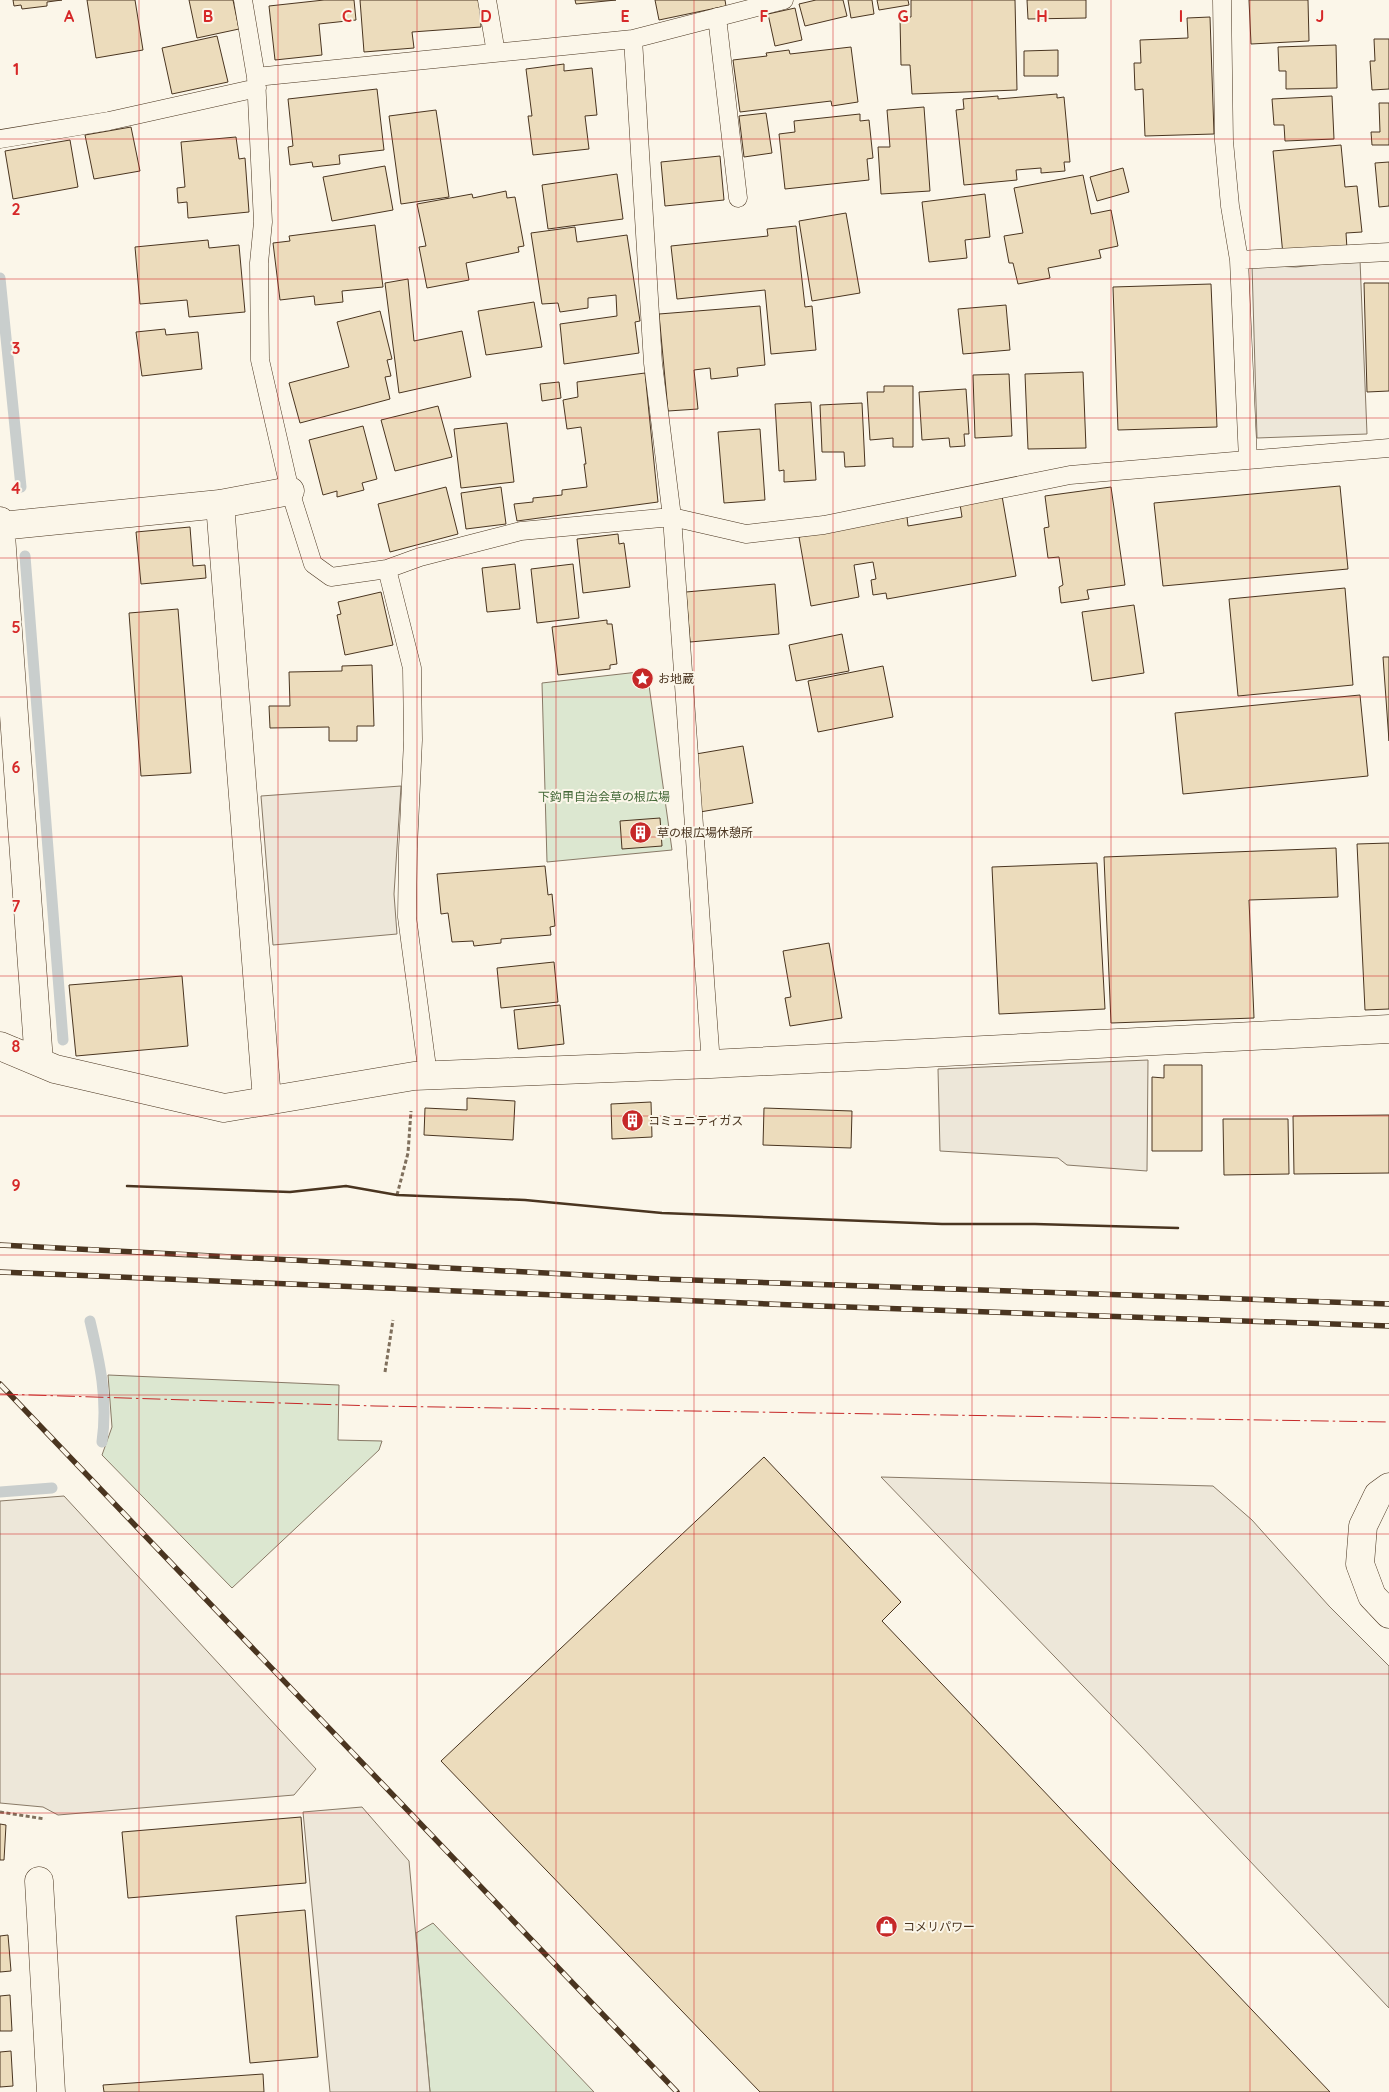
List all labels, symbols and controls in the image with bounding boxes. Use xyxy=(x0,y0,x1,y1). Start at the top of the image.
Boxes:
text: A xyxy=(64,6,75,26)
text: B xyxy=(203,6,213,26)
text: C xyxy=(342,6,352,26)
text: D xyxy=(480,6,492,26)
text: E xyxy=(620,6,630,26)
text: F xyxy=(760,6,769,26)
text: G xyxy=(897,6,909,26)
text: H xyxy=(1036,6,1048,26)
text: I xyxy=(1179,6,1183,26)
text: J xyxy=(1316,6,1324,26)
text: 1 xyxy=(13,59,19,79)
text: 2 xyxy=(11,199,21,219)
text: 3 xyxy=(12,338,20,358)
text: 4 xyxy=(11,478,21,498)
text: 5 xyxy=(11,617,21,637)
place icon: お地蔵 xyxy=(630,667,654,691)
place label: お地蔵 xyxy=(658,671,694,686)
text: 6 xyxy=(12,757,21,777)
park label: 下鈎甲自治会草の根広場 xyxy=(538,789,670,804)
building icon: 草の根広場休憩所 xyxy=(629,821,653,845)
place label: 草の根広場休憩所 xyxy=(657,825,753,840)
text: 7 xyxy=(12,896,21,916)
text: 8 xyxy=(12,1036,21,1056)
building icon: コミュニティガス xyxy=(620,1109,644,1133)
place label: コミュニティガス xyxy=(648,1113,743,1128)
text: 9 xyxy=(11,1175,21,1195)
shop icon: コメリパワー xyxy=(875,1915,899,1939)
place label: コメリパワー xyxy=(903,1919,975,1934)

